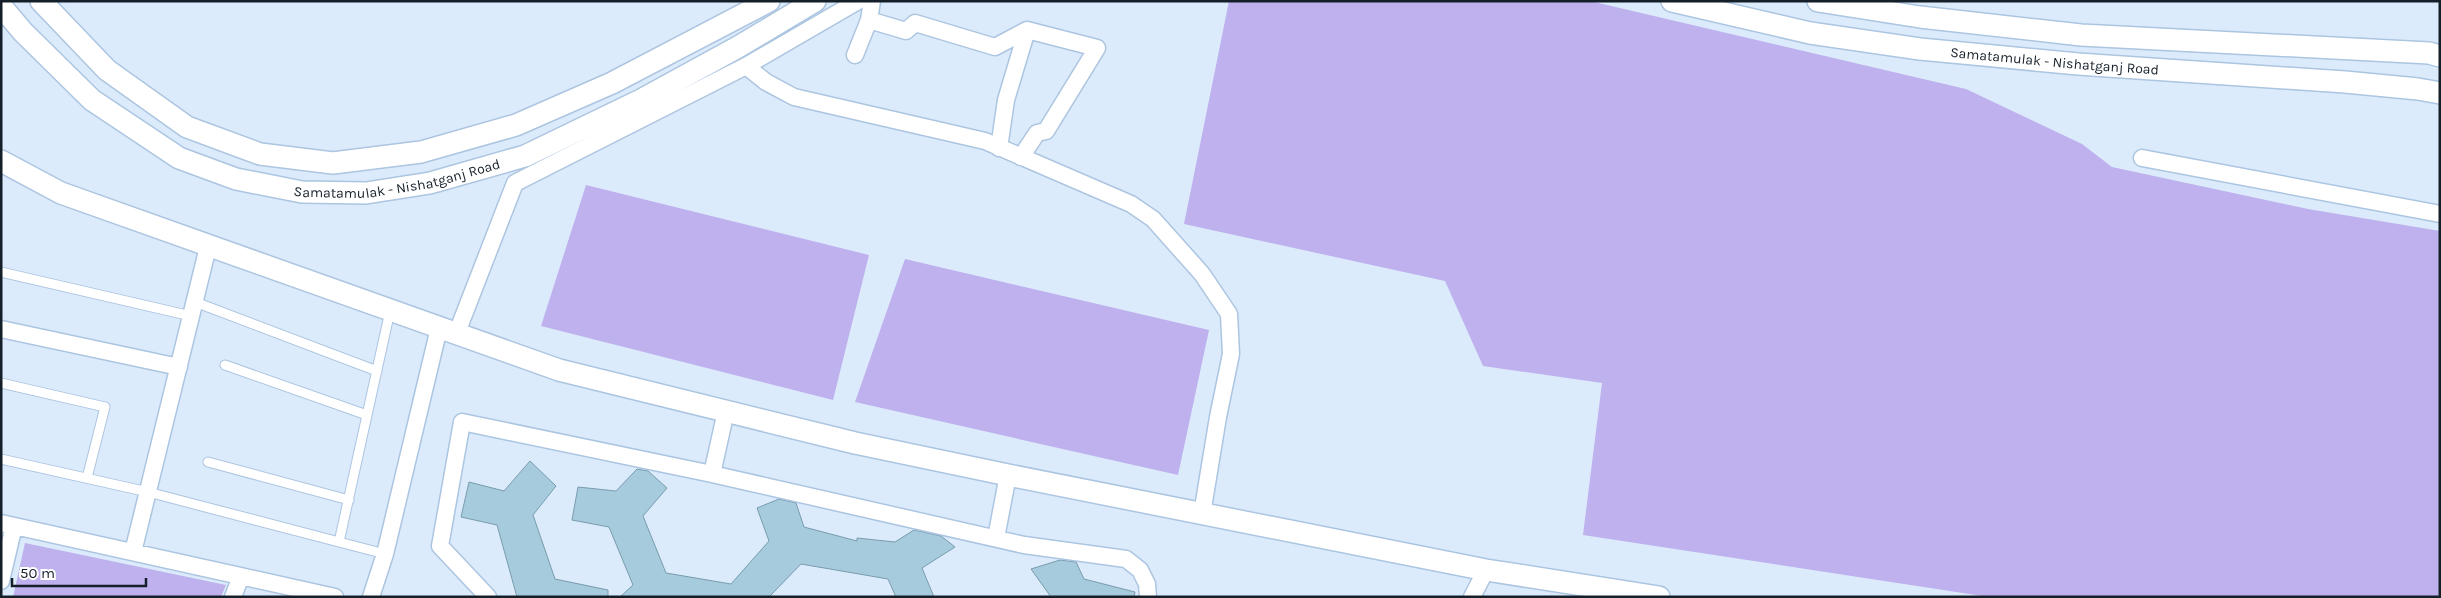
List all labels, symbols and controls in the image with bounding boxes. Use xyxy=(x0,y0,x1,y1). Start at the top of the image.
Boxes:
street label: Samatamulak - Nishatganj Road xyxy=(1950,43,2159,78)
street label: Samatamulak - Nishatganj Road xyxy=(292,155,502,201)
scale bar xyxy=(12,556,146,588)
text: 50 m xyxy=(20,564,55,582)

